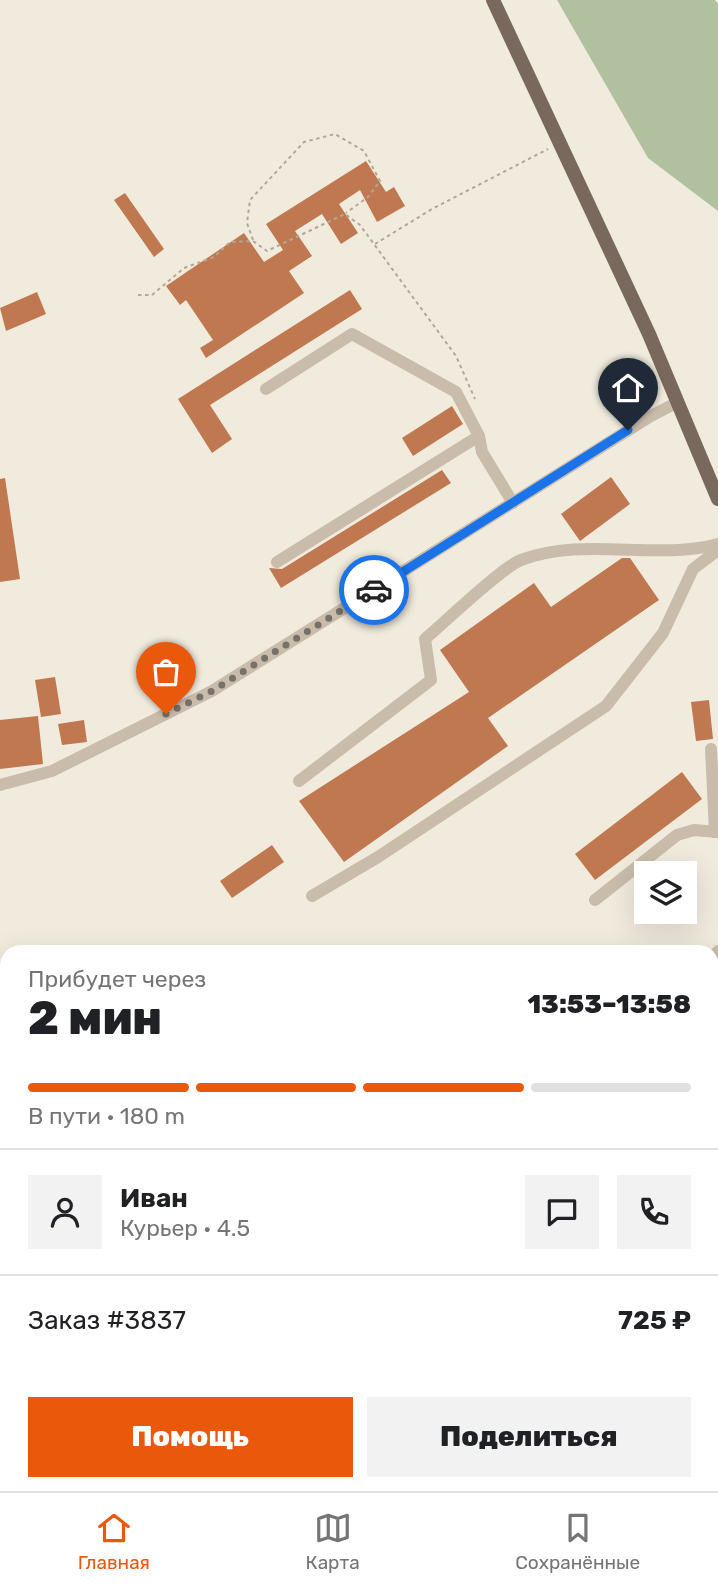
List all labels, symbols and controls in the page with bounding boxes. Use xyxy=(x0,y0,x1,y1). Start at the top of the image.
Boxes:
pin xyxy=(598,358,658,430)
icon: home xyxy=(609,369,647,407)
courier xyxy=(339,555,409,625)
icon: car xyxy=(355,571,393,609)
pin xyxy=(136,642,196,714)
icon: bag xyxy=(147,653,185,691)
map controls xyxy=(634,861,697,924)
button: layers xyxy=(634,861,697,924)
text: Прибудет через xyxy=(28,965,206,993)
text: 13:53–13:58 xyxy=(527,989,691,1020)
text: 2 мин xyxy=(28,991,162,1046)
text: В пути · 180 m xyxy=(28,1102,185,1130)
button: person xyxy=(28,1175,102,1249)
button: chat xyxy=(525,1175,599,1249)
button: phone xyxy=(617,1175,691,1249)
text: Иван xyxy=(120,1183,188,1214)
text: Курьер · 4.5 xyxy=(120,1214,250,1242)
text: Заказ #3837 xyxy=(28,1305,186,1336)
text: 725 ₽ xyxy=(618,1305,691,1336)
button: Помощь xyxy=(28,1397,353,1477)
button: Поделиться xyxy=(367,1397,691,1477)
tab: Главная xyxy=(78,1509,150,1574)
tab: Карта xyxy=(305,1509,360,1574)
tab: Сохранённые xyxy=(515,1509,640,1574)

